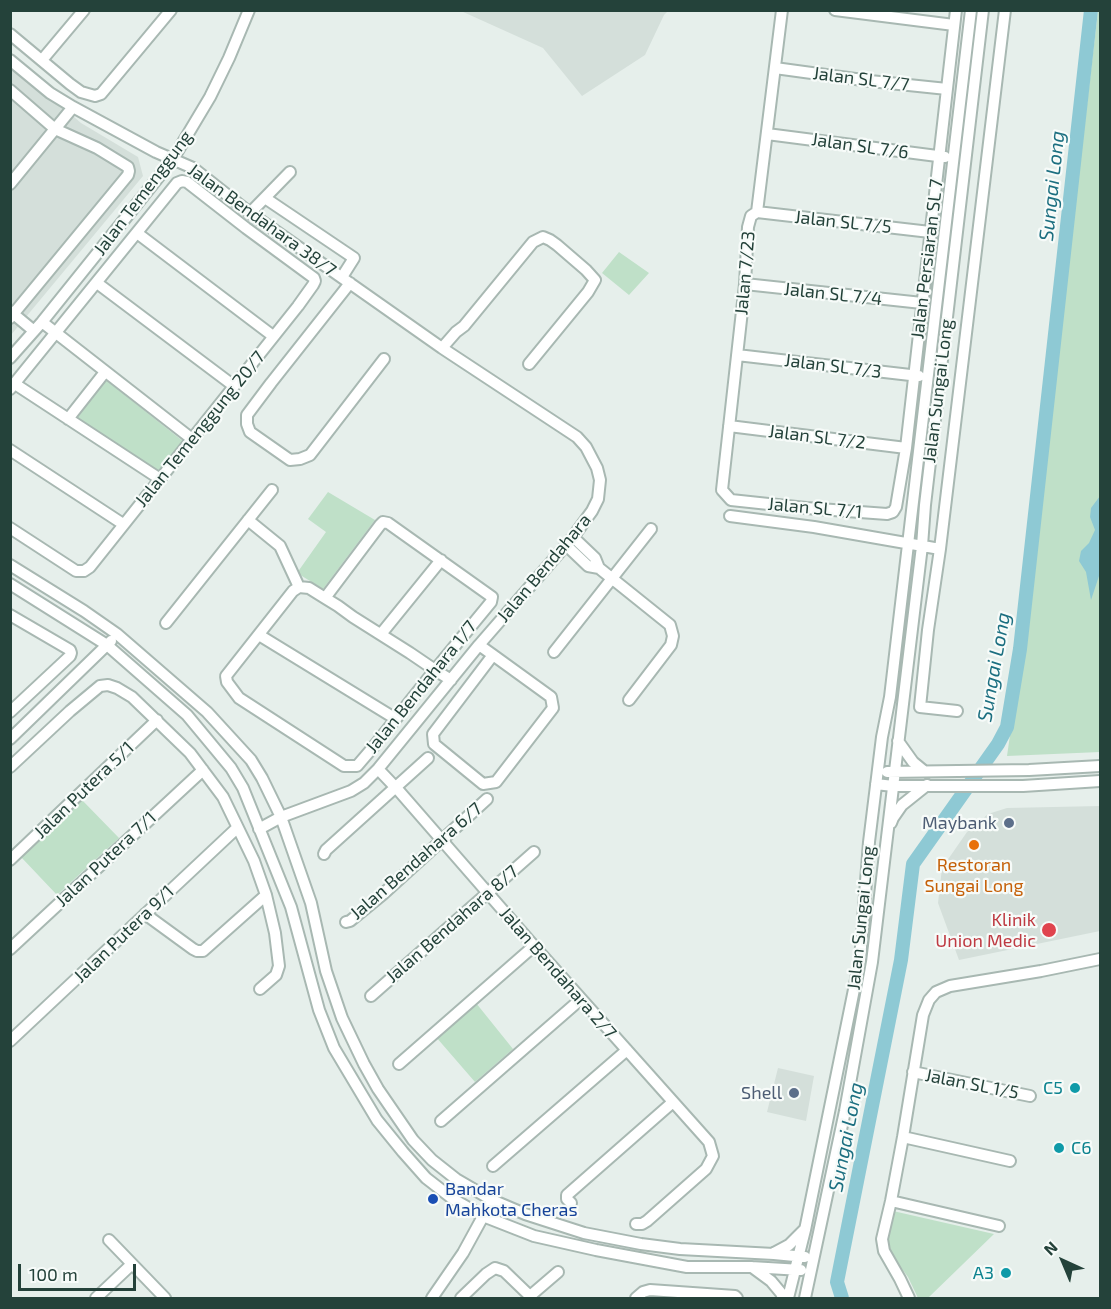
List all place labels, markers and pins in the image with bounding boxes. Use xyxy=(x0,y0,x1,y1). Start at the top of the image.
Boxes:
place label: Maybank xyxy=(922,812,997,834)
marker: Maybank xyxy=(1002,816,1016,830)
marker: Restoran Sungai Long xyxy=(967,838,981,852)
place label: Restoran Sungai Long xyxy=(924,854,1024,896)
place label: Klinik Union Medic xyxy=(935,909,1036,952)
marker: Klinik Union Medic xyxy=(1040,921,1058,939)
place label: C5 xyxy=(1043,1077,1063,1099)
marker: C5 xyxy=(1068,1081,1082,1095)
place label: Shell xyxy=(741,1082,782,1104)
marker: Shell xyxy=(787,1086,801,1100)
place label: C6 xyxy=(1071,1137,1092,1159)
marker: C6 xyxy=(1052,1141,1066,1155)
place label: Bandar Mahkota Cheras xyxy=(445,1178,578,1220)
marker: Bandar Mahkota Cheras xyxy=(426,1192,440,1206)
place label: A3 xyxy=(973,1262,994,1284)
marker: A3 xyxy=(999,1266,1013,1280)

